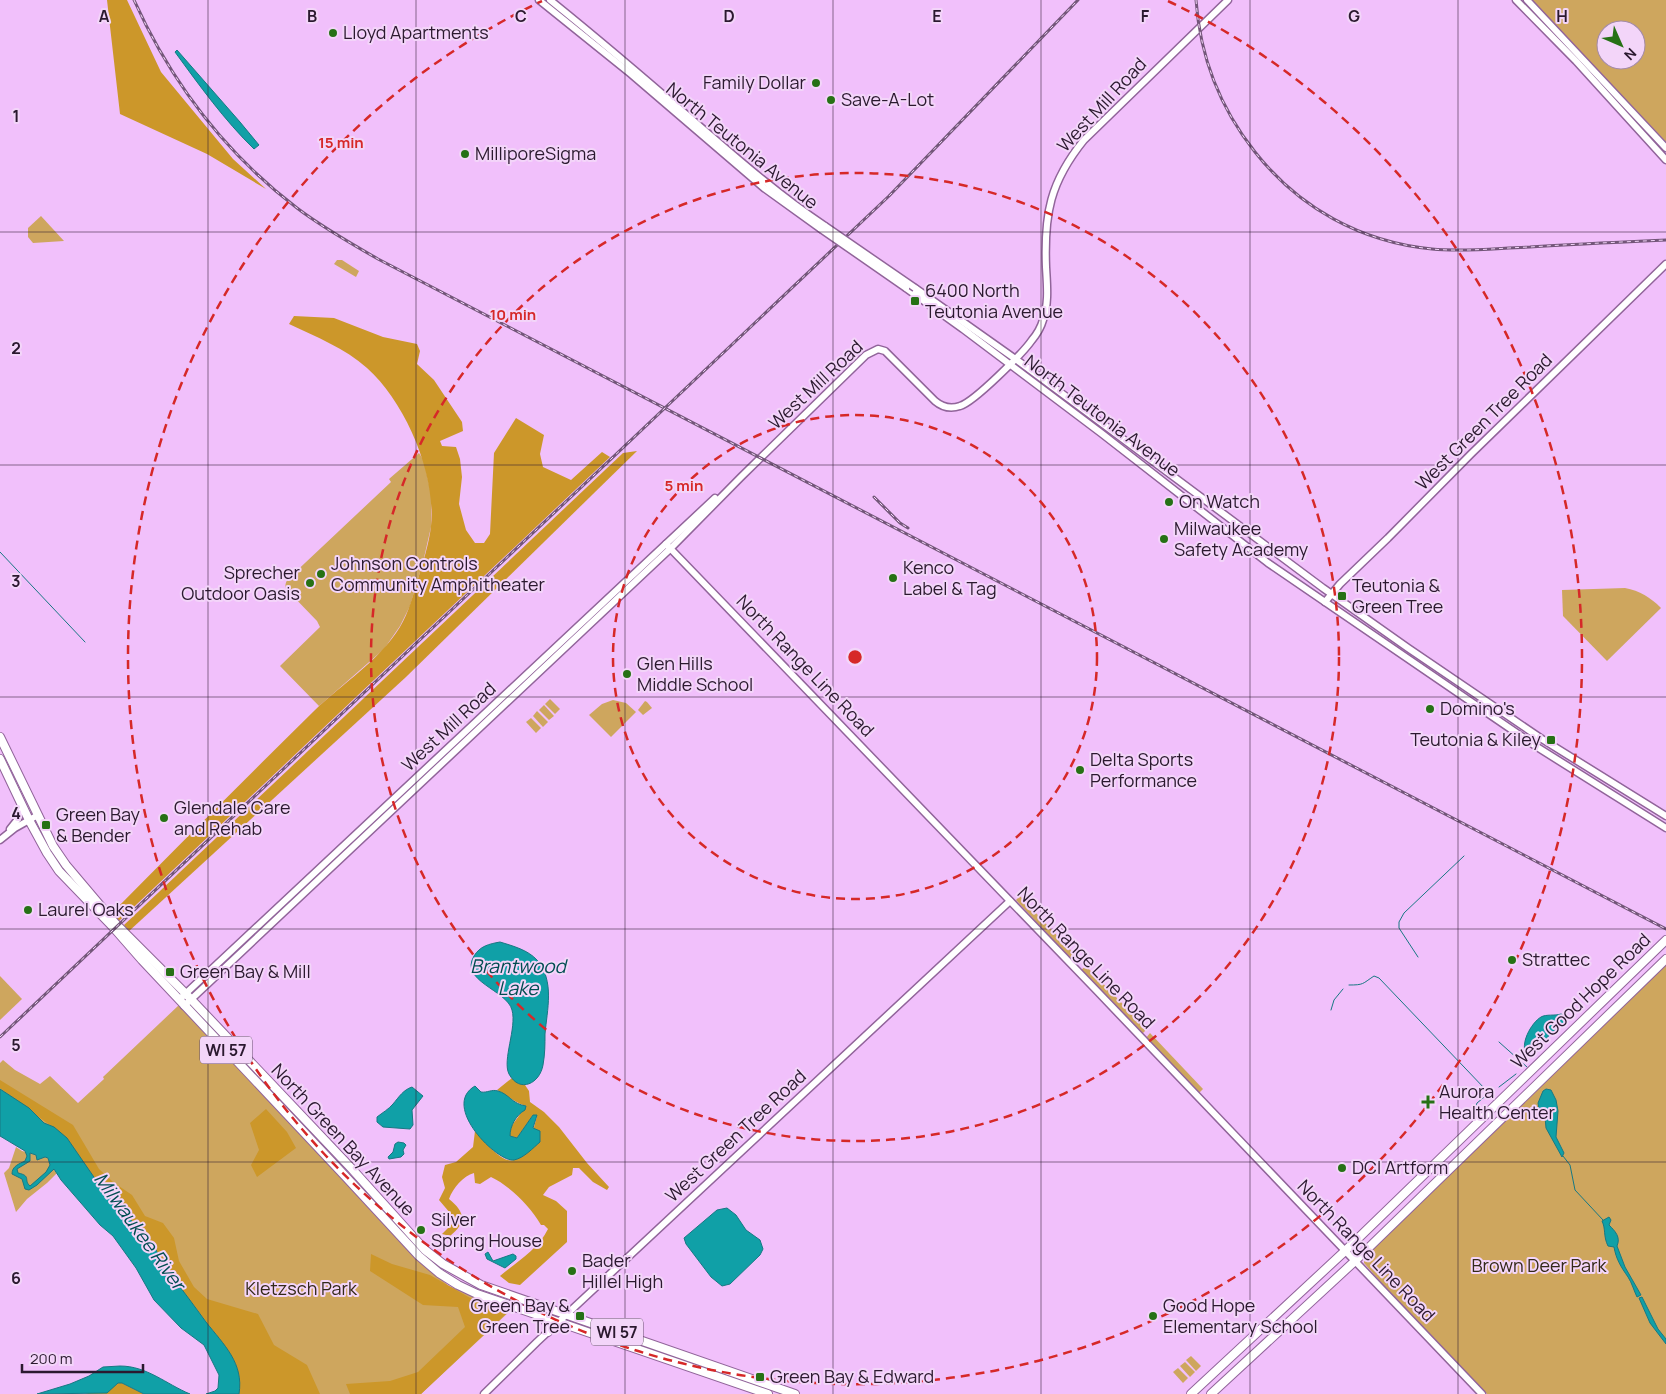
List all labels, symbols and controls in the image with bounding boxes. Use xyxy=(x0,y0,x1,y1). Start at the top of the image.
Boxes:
text: A xyxy=(99,5,110,27)
text: B xyxy=(307,5,317,27)
text: C xyxy=(515,5,527,27)
text: D xyxy=(723,5,735,27)
text: E xyxy=(932,5,942,27)
text: F xyxy=(1141,5,1150,27)
text: G xyxy=(1348,5,1360,27)
text: H xyxy=(1556,5,1568,27)
place label: Lloyd Apartments xyxy=(343,20,489,44)
north arrow xyxy=(1596,20,1646,70)
marker: Lloyd Apartments xyxy=(327,27,339,39)
text: N xyxy=(1620,44,1641,65)
street label: West Mill Road xyxy=(1051,52,1151,157)
place label: Family Dollar xyxy=(703,70,806,94)
street label: North Teutonia Avenue xyxy=(662,76,824,214)
marker: Family Dollar xyxy=(810,77,822,89)
place label: Save-A-Lot xyxy=(841,87,934,111)
marker: Save-A-Lot xyxy=(825,94,837,106)
text: 1 xyxy=(12,105,20,127)
text: 15 min xyxy=(318,132,364,153)
place label: MilliporeSigma xyxy=(475,141,596,165)
marker: MilliporeSigma xyxy=(459,148,471,160)
place label: 6400 North Teutonia Avenue xyxy=(925,278,1063,323)
marker: 6400 North Teutonia Avenue xyxy=(909,295,921,307)
text: 10 min xyxy=(490,304,536,325)
street label: West Mill Road xyxy=(763,334,868,434)
text: 2 xyxy=(11,337,21,359)
street label: West Green Tree Road xyxy=(1410,348,1557,495)
street label: North Teutonia Avenue xyxy=(1020,349,1185,482)
text: 5 min xyxy=(665,475,703,496)
place label: On Watch xyxy=(1179,489,1260,513)
marker: On Watch xyxy=(1163,496,1175,508)
place label: Milwaukee Safety Academy xyxy=(1174,516,1309,561)
marker: Milwaukee Safety Academy xyxy=(1158,533,1170,545)
place label: Johnson Controls Community Amphitheater xyxy=(331,551,546,596)
place label: Kenco Label & Tag xyxy=(903,555,997,600)
place label: Sprecher Outdoor Oasis xyxy=(181,560,301,605)
marker: Johnson Controls Community Amphitheater xyxy=(315,568,327,580)
text: 3 xyxy=(11,570,21,592)
marker: Kenco Label & Tag xyxy=(887,572,899,584)
place label: Teutonia & Green Tree xyxy=(1352,573,1443,618)
marker: Sprecher Outdoor Oasis xyxy=(304,577,316,589)
street label: North Range Line Road xyxy=(732,589,880,741)
marker: Teutonia & Green Tree xyxy=(1336,590,1348,602)
centre of rings xyxy=(846,648,864,666)
place label: Glen Hills Middle School xyxy=(637,651,753,696)
marker: Glen Hills Middle School xyxy=(621,668,633,680)
street label: West Mill Road xyxy=(396,676,501,776)
place label: Domino's xyxy=(1440,696,1515,720)
marker: Domino's xyxy=(1424,703,1436,715)
place label: Teutonia & Kiley xyxy=(1410,727,1541,751)
marker: Teutonia & Kiley xyxy=(1545,734,1557,746)
place label: Delta Sports Performance xyxy=(1090,747,1197,792)
marker: Delta Sports Performance xyxy=(1074,764,1086,776)
place label: Glendale Care and Rehab xyxy=(174,795,290,840)
text: 4 xyxy=(11,802,21,824)
place label: Green Bay & Bender xyxy=(56,802,141,847)
marker: Glendale Care and Rehab xyxy=(158,812,170,824)
marker: Green Bay & Bender xyxy=(40,819,52,831)
street label: North Range Line Road xyxy=(1013,881,1161,1033)
place label: Laurel Oaks xyxy=(38,897,134,921)
marker: Laurel Oaks xyxy=(22,904,34,916)
street label: West Good Hope Road xyxy=(1505,927,1655,1073)
place label: Strattec xyxy=(1522,947,1590,971)
water label: Brantwood Lake xyxy=(470,953,568,1001)
marker: Strattec xyxy=(1506,954,1518,966)
place label: Green Bay & Mill xyxy=(180,959,311,983)
marker: Green Bay & Mill xyxy=(164,966,176,978)
text: 5 xyxy=(11,1034,21,1056)
road number: WI 57 xyxy=(200,1036,252,1064)
street label: North Green Bay Avenue xyxy=(267,1058,421,1221)
street label: West Green Tree Road xyxy=(660,1064,811,1207)
place label: Aurora Health Center xyxy=(1439,1079,1556,1124)
marker: Aurora Health Center xyxy=(1421,1095,1435,1109)
place label: DCI Artform xyxy=(1352,1155,1448,1179)
marker: DCI Artform xyxy=(1336,1162,1348,1174)
water label: Milwaukee River xyxy=(88,1167,193,1297)
street label: North Range Line Road xyxy=(1293,1174,1441,1326)
place label: Silver Spring House xyxy=(431,1207,542,1252)
marker: Silver Spring House xyxy=(415,1224,427,1236)
place label: Bader Hillel High xyxy=(582,1248,663,1293)
park label: Brown Deer Park xyxy=(1472,1253,1607,1277)
marker: Bader Hillel High xyxy=(566,1265,578,1277)
text: 6 xyxy=(11,1267,21,1289)
park label: Kletzsch Park xyxy=(245,1276,358,1300)
place label: Green Bay & Green Tree xyxy=(471,1293,570,1338)
place label: Good Hope Elementary School xyxy=(1163,1293,1318,1338)
marker: Green Bay & Green Tree xyxy=(574,1310,586,1322)
marker: Good Hope Elementary School xyxy=(1147,1310,1159,1322)
road number: WI 57 xyxy=(591,1318,643,1345)
scale bar xyxy=(22,1342,144,1374)
text: 200 m xyxy=(30,1348,73,1369)
place label: Green Bay & Edward xyxy=(770,1364,934,1388)
marker: Green Bay & Edward xyxy=(754,1371,766,1383)

